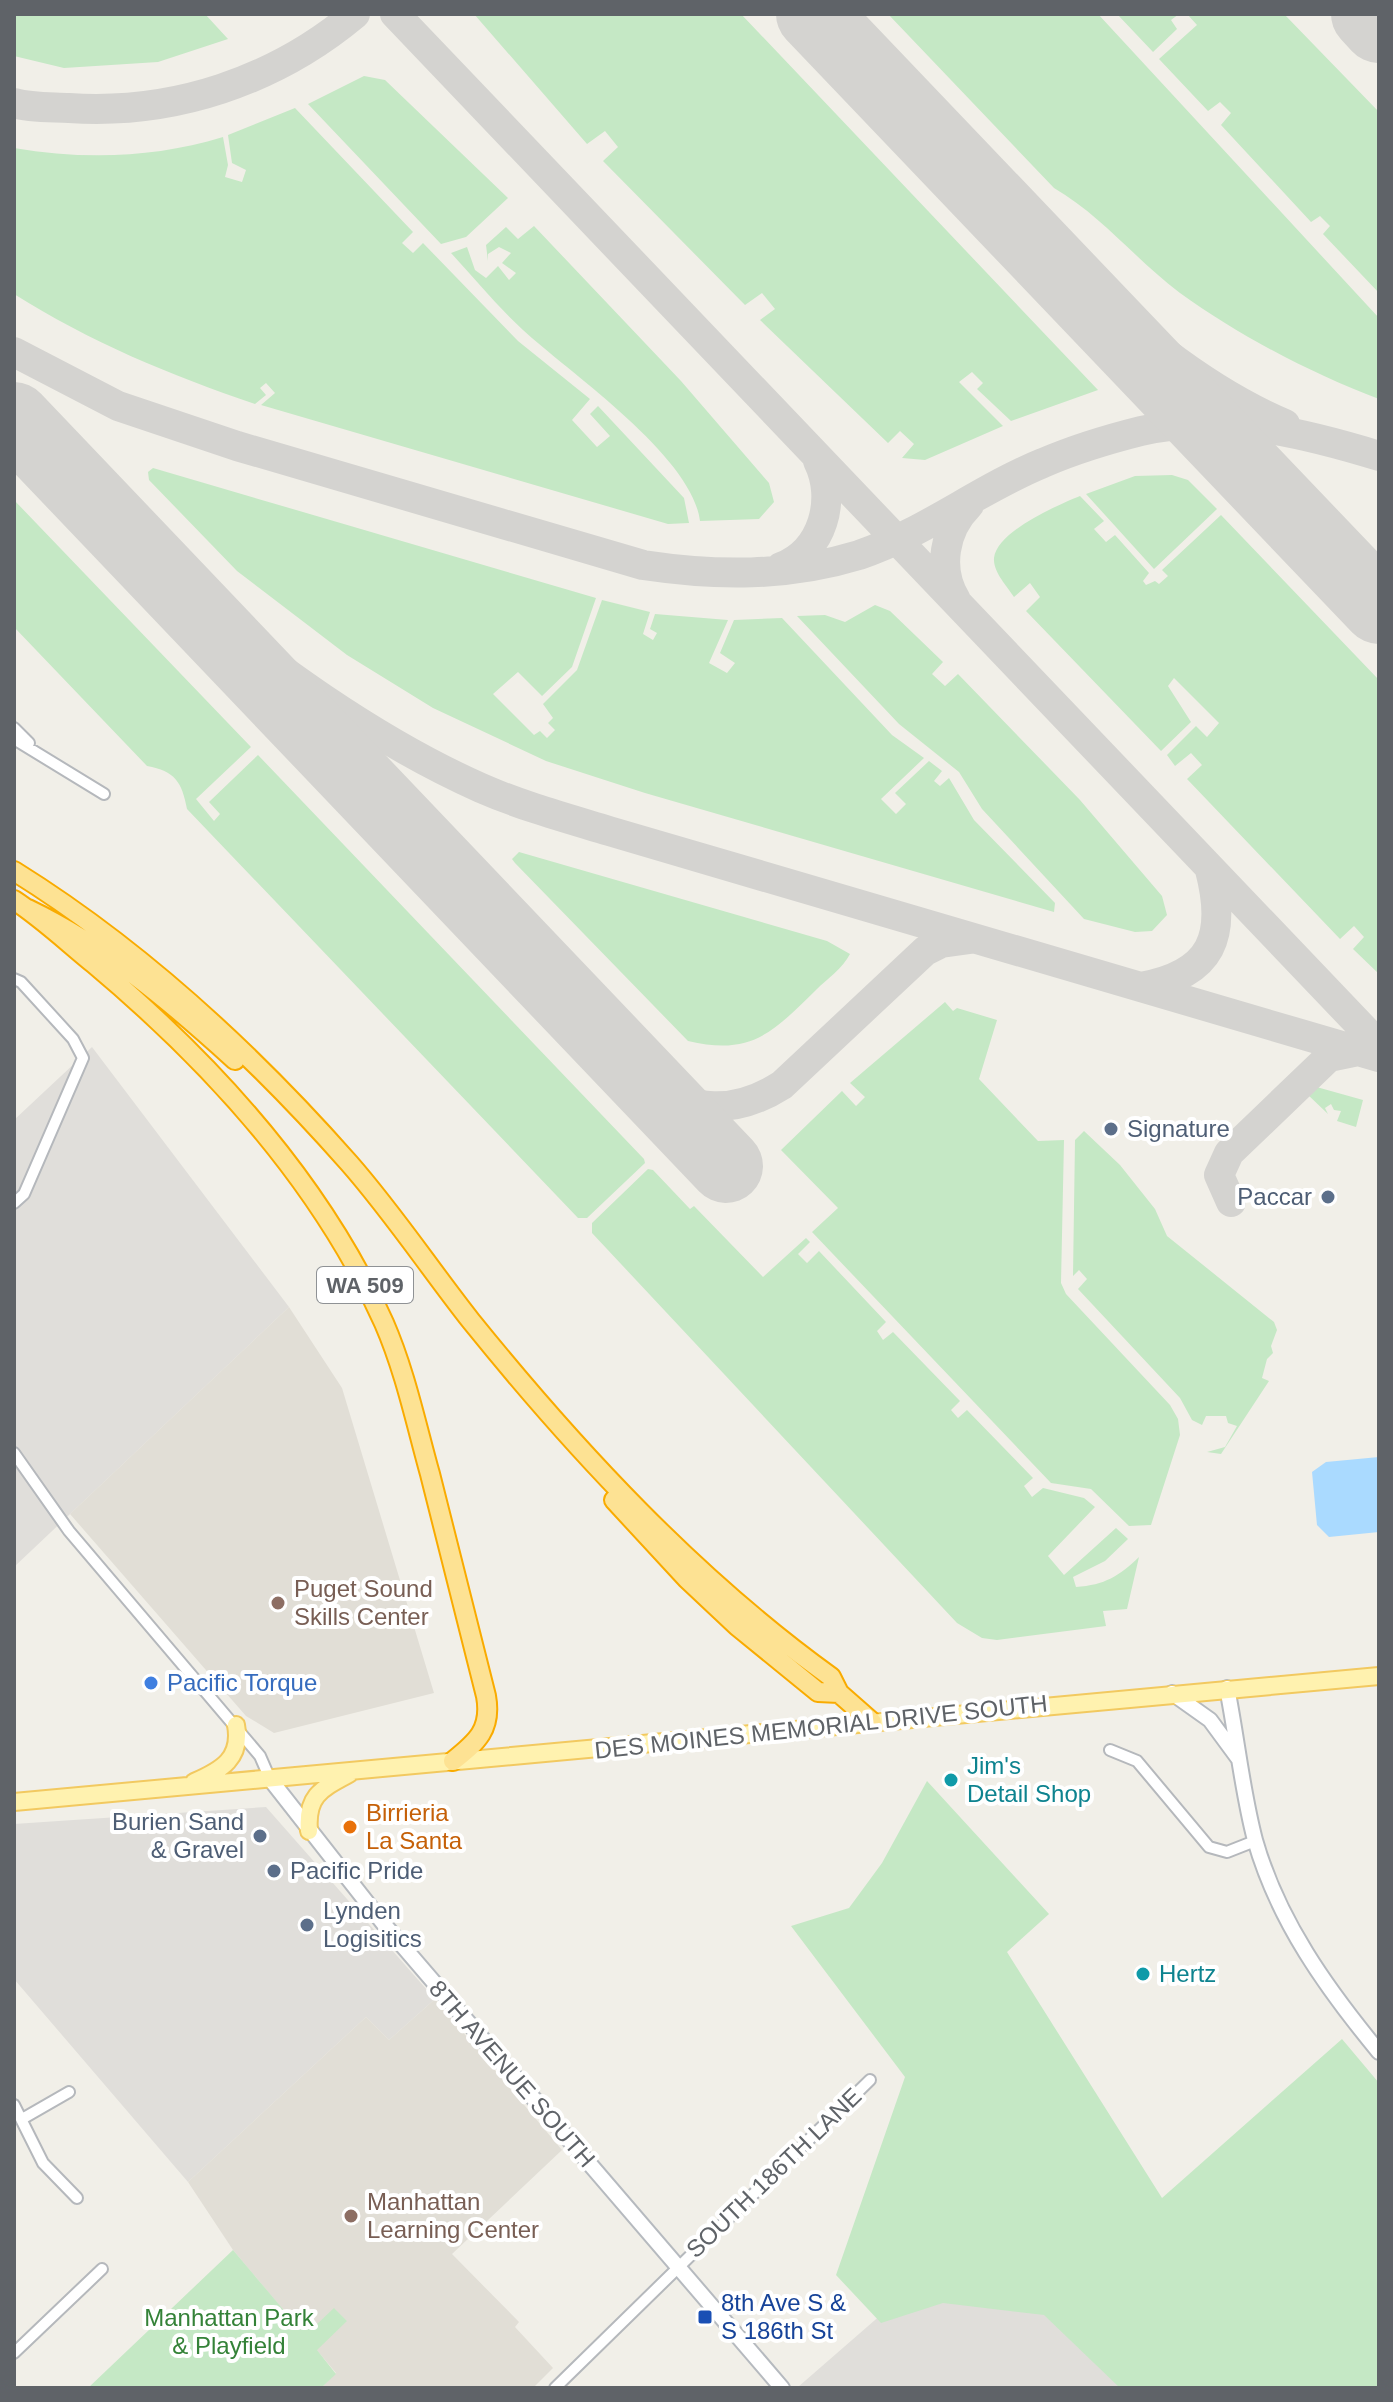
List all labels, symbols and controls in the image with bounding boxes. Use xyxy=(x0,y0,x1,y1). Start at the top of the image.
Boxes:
place label: Signature xyxy=(1127,1115,1230,1142)
marker: Signature xyxy=(1102,1120,1120,1138)
place label: Paccar xyxy=(1237,1183,1312,1210)
marker: Paccar xyxy=(1319,1188,1337,1206)
road number: WA 509 xyxy=(317,1267,413,1303)
place label: Puget Sound Skills Center xyxy=(294,1575,433,1630)
marker: Puget Sound Skills Center xyxy=(269,1594,287,1612)
place label: Pacific Torque xyxy=(167,1669,317,1696)
marker: Pacific Torque xyxy=(142,1674,160,1692)
street label: DES MOINES MEMORIAL DRIVE SOUTH xyxy=(593,1689,1049,1764)
place label: Jim's Detail Shop xyxy=(967,1752,1091,1807)
marker: Jim's Detail Shop xyxy=(942,1771,960,1789)
place label: Birrieria La Santa xyxy=(366,1799,463,1854)
place label: Burien Sand & Gravel xyxy=(112,1808,244,1863)
marker: Birrieria La Santa xyxy=(341,1818,359,1836)
marker: Burien Sand & Gravel xyxy=(251,1827,269,1845)
place label: Pacific Pride xyxy=(290,1857,423,1884)
marker: Pacific Pride xyxy=(265,1862,283,1880)
place label: Lynden Logisitics xyxy=(323,1897,422,1952)
marker: Lynden Logisitics xyxy=(298,1916,316,1934)
place label: Hertz xyxy=(1159,1960,1216,1987)
marker: Hertz xyxy=(1134,1965,1152,1983)
street label: 8TH AVENUE SOUTH xyxy=(424,1975,601,2172)
street label: SOUTH 186TH LANE xyxy=(681,2082,867,2263)
place label: Manhattan Learning Center xyxy=(367,2188,539,2243)
marker: Manhattan Learning Center xyxy=(342,2207,360,2225)
place label: 8th Ave S & S 186th St xyxy=(721,2289,846,2344)
park label: Manhattan Park & Playfield xyxy=(144,2304,315,2359)
marker: 8th Ave S & S 186th St xyxy=(696,2308,714,2326)

